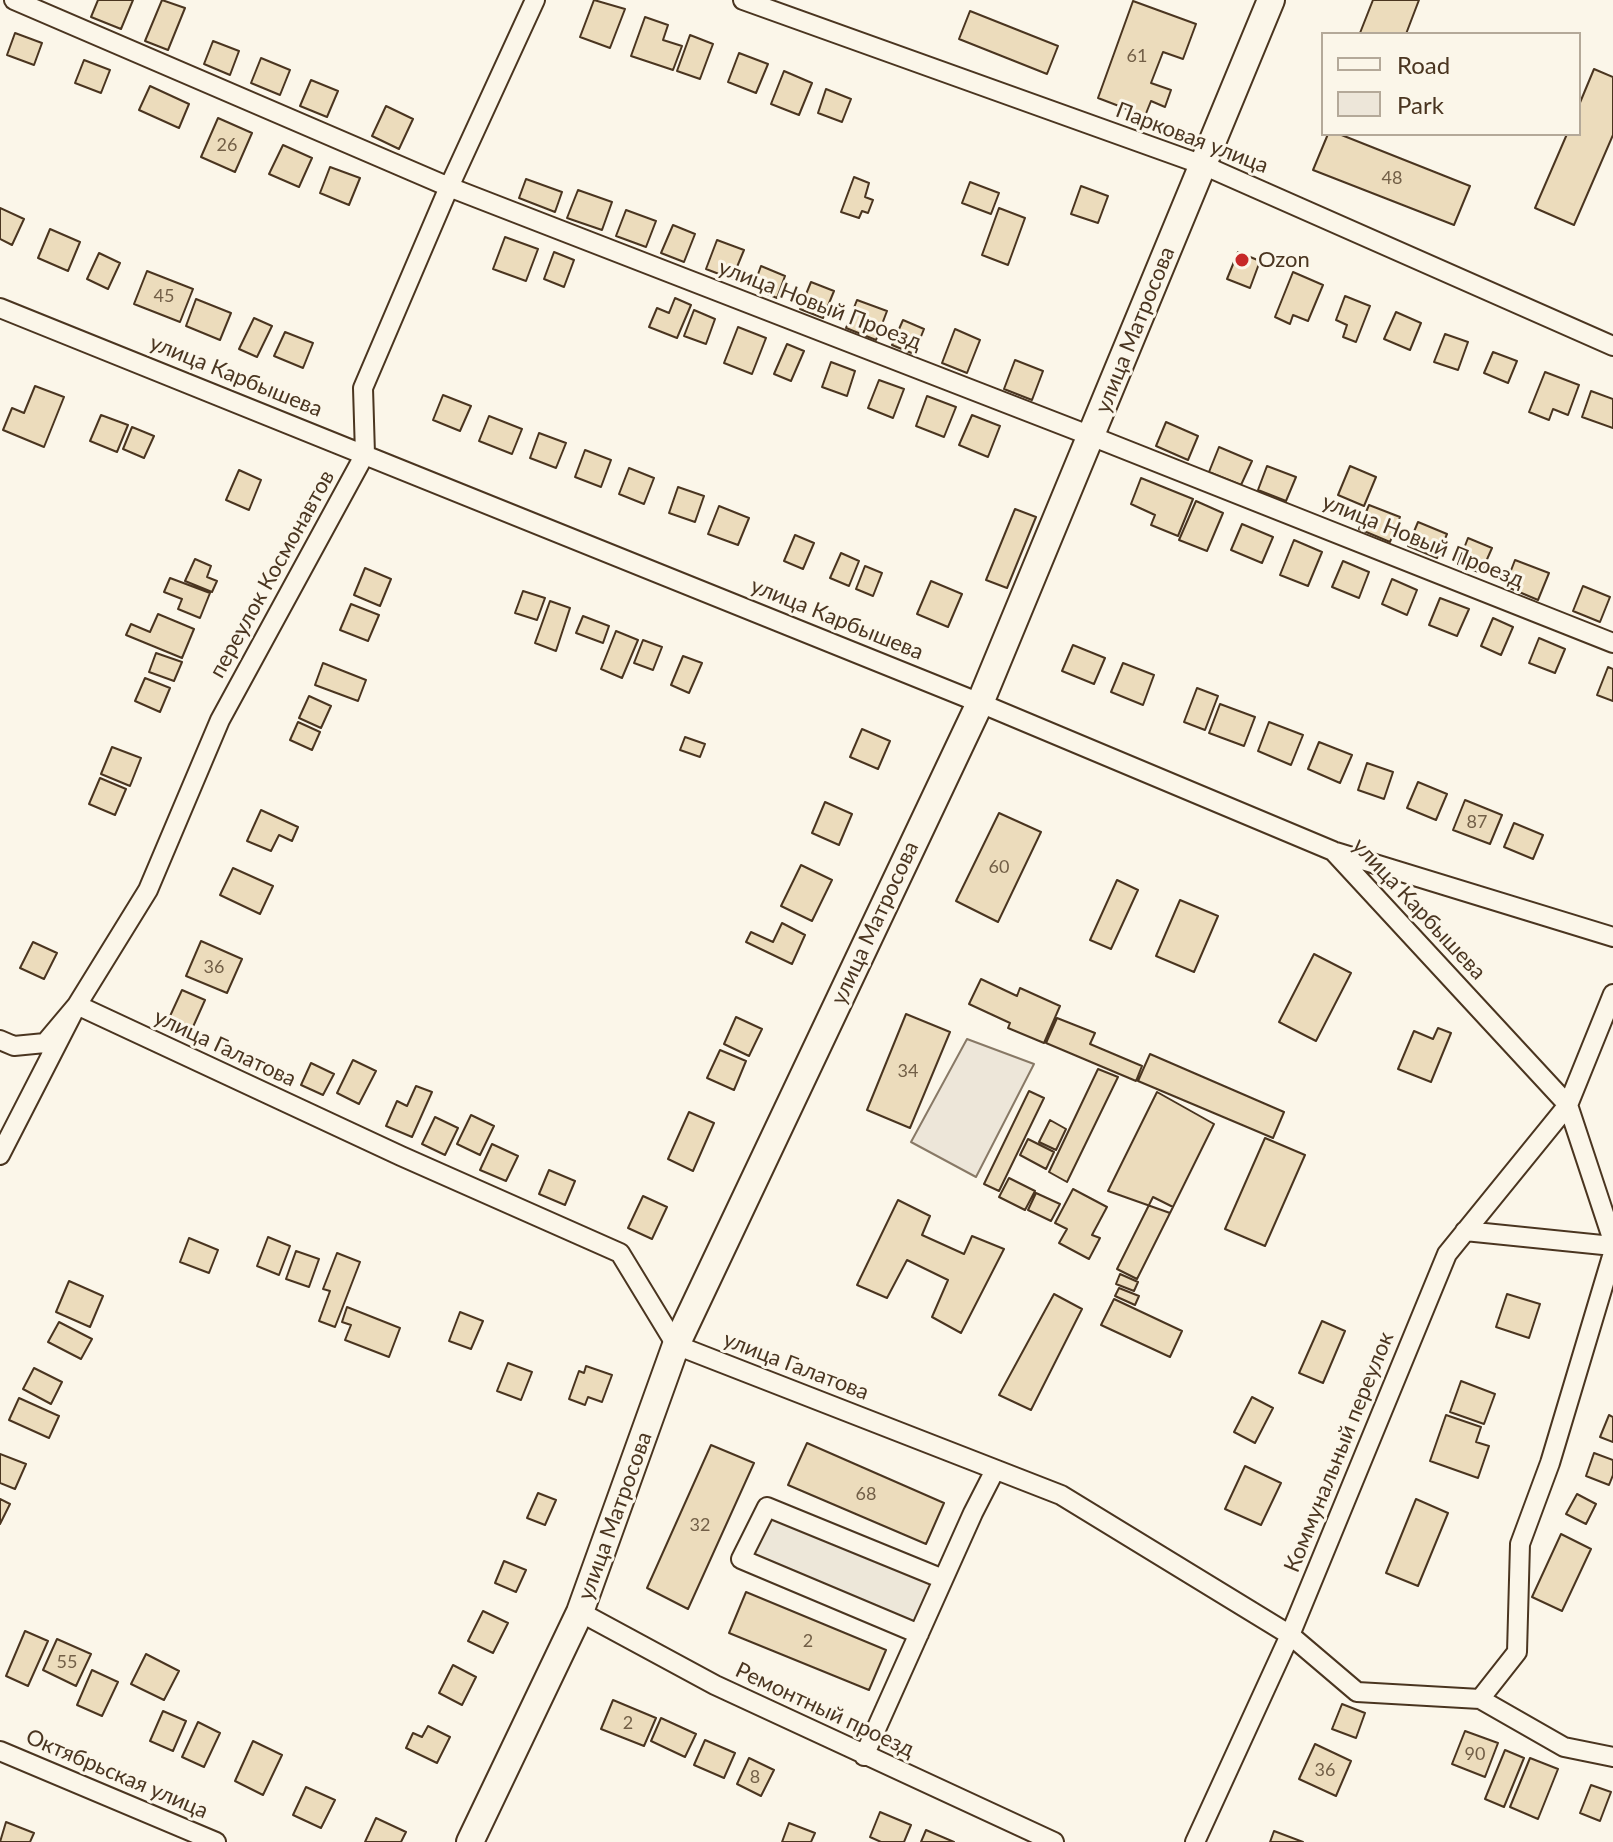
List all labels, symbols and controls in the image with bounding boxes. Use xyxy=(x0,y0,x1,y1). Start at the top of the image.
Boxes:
legend xyxy=(1321,32,1581,136)
house number: 61 xyxy=(1127,45,1147,67)
text: Road xyxy=(1397,50,1450,79)
text: Park xyxy=(1397,90,1444,119)
street label: Парковая улица xyxy=(1112,97,1272,179)
house number: 26 xyxy=(217,134,237,156)
house number: 48 xyxy=(1382,167,1402,189)
street label: улица Матросова xyxy=(1090,243,1180,417)
place label: Ozon xyxy=(1258,247,1310,273)
marker: Ozon xyxy=(1233,251,1251,269)
street label: улица Новый Проезд xyxy=(715,254,925,356)
house number: 45 xyxy=(154,285,174,307)
street label: улица Карбышева xyxy=(146,329,326,423)
street label: переулок Космонавтов xyxy=(204,466,340,682)
street label: улица Новый Проезд xyxy=(1318,488,1528,594)
street label: улица Карбышева xyxy=(747,572,927,666)
house number: 87 xyxy=(1467,811,1487,833)
street label: улица Карбышева xyxy=(1347,833,1491,985)
street label: улица Матросова xyxy=(826,837,924,1009)
house number: 60 xyxy=(989,856,1009,878)
house number: 36 xyxy=(204,956,224,978)
street label: улица Галатова xyxy=(150,1004,300,1092)
house number: 34 xyxy=(898,1060,918,1082)
street label: улица Галатова xyxy=(719,1326,873,1406)
street label: Коммунальный переулок xyxy=(1279,1328,1399,1576)
street label: улица Матросова xyxy=(572,1428,658,1604)
house number: 68 xyxy=(856,1483,876,1505)
house number: 32 xyxy=(690,1514,710,1536)
house number: 2 xyxy=(803,1630,813,1652)
house number: 55 xyxy=(57,1651,77,1673)
street label: Ремонтный проезд xyxy=(731,1657,919,1763)
house number: 2 xyxy=(623,1712,633,1734)
street label: Октябрьская улица xyxy=(22,1724,212,1824)
house number: 90 xyxy=(1465,1743,1485,1765)
house number: 36 xyxy=(1315,1759,1335,1781)
house number: 8 xyxy=(750,1766,760,1788)

